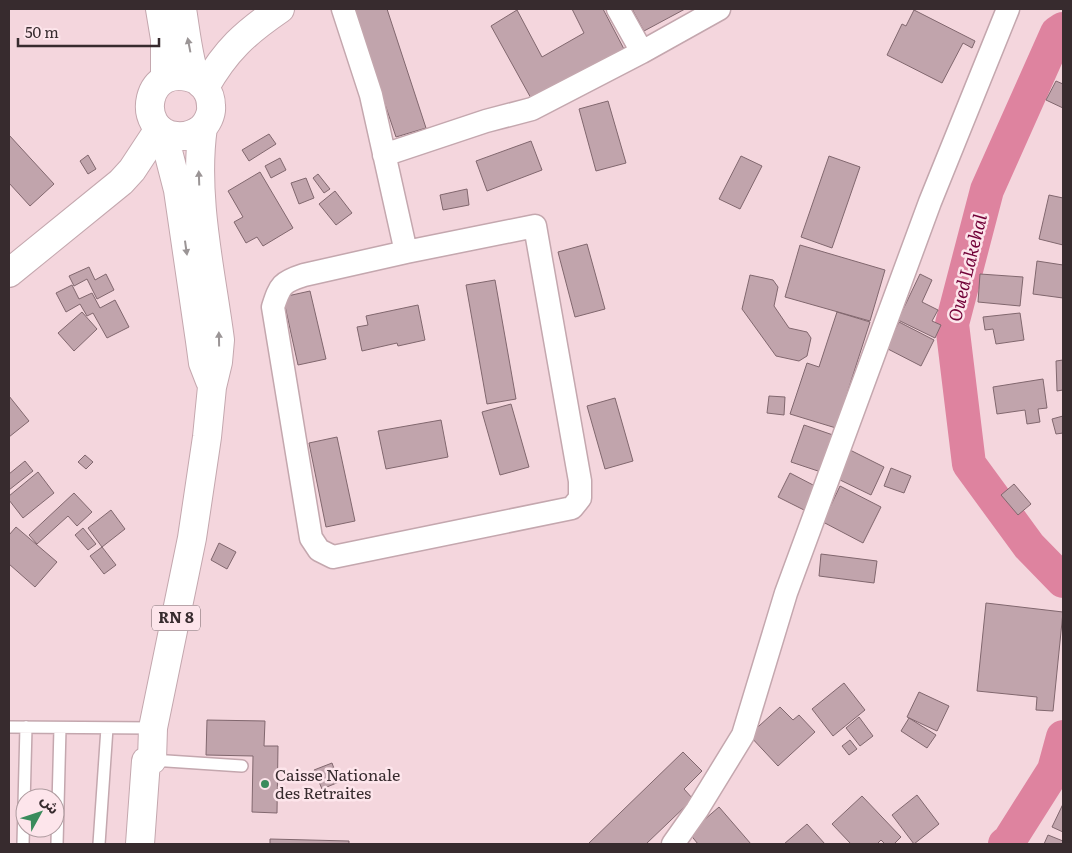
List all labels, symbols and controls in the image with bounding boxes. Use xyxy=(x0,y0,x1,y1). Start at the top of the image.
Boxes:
scale bar xyxy=(18,15,159,47)
text: 50 m xyxy=(25,20,59,43)
one-way arrow xyxy=(184,36,192,52)
one-way arrow xyxy=(195,170,203,186)
water label: Oued Lakehal xyxy=(940,210,993,324)
one-way arrow xyxy=(182,240,190,256)
one-way arrow xyxy=(215,331,223,347)
road number: RN 8 xyxy=(152,606,200,630)
place label: Caisse Nationale des Retraites xyxy=(275,762,400,804)
marker: Caisse Nationale des Retraites xyxy=(259,778,271,790)
north arrow xyxy=(15,788,65,838)
text: ش xyxy=(37,790,65,818)

